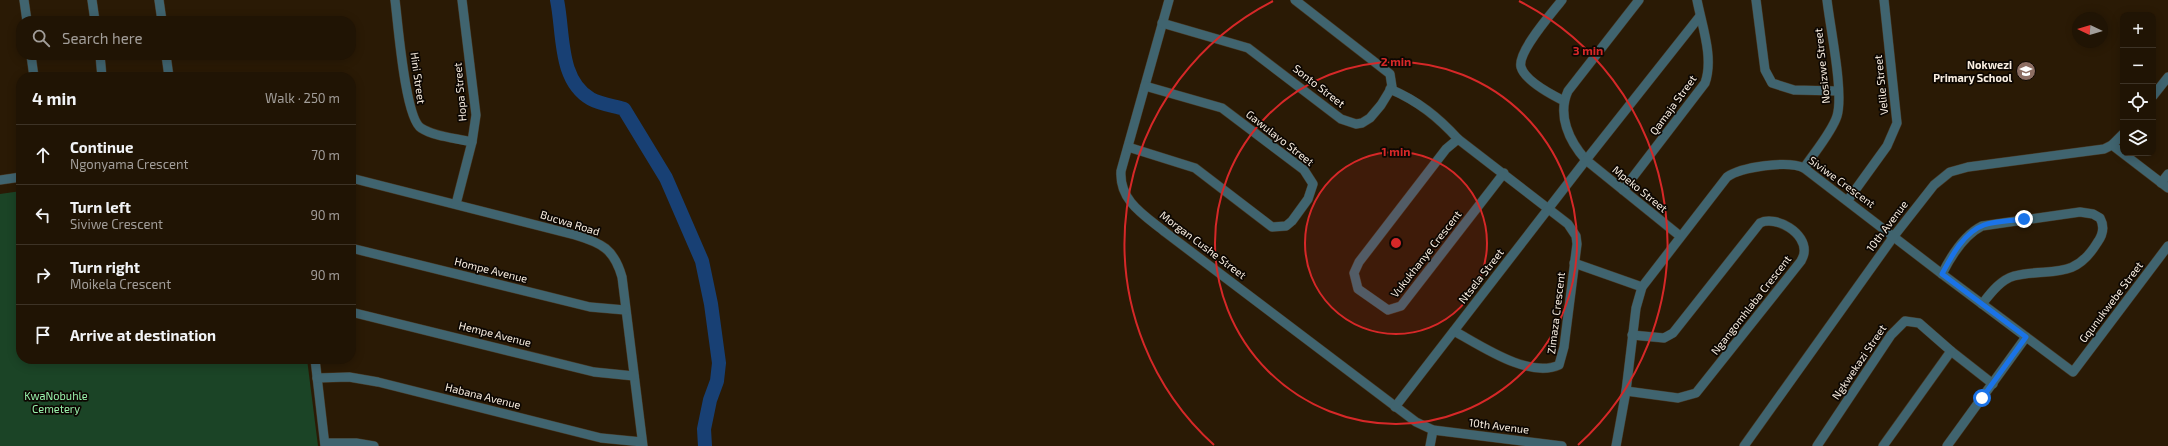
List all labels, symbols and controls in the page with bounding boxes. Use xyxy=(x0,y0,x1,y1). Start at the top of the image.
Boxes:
north arrow xyxy=(2072,12,2108,48)
map controls xyxy=(2120,12,2156,156)
button: + xyxy=(2120,12,2156,48)
search box xyxy=(16,16,356,60)
icon: search xyxy=(30,27,52,49)
street label: Nosizwe Street xyxy=(1811,28,1832,104)
text: Search here xyxy=(62,29,143,47)
text: 3 min xyxy=(1573,43,1603,57)
button: − xyxy=(2120,48,2156,84)
street label: Hini Street xyxy=(408,51,429,105)
text: 2 min xyxy=(1381,54,1411,68)
street label: Velile Street xyxy=(1871,54,1890,116)
place label: Nokwezi Primary School xyxy=(1933,58,2012,85)
school or university icon: Nokwezi Primary School xyxy=(2015,60,2037,82)
street label: Sonto Street xyxy=(1291,61,1348,110)
street label: Hopa Street xyxy=(450,62,469,122)
street label: Qamaja Street xyxy=(1647,72,1699,138)
button: locate xyxy=(2120,84,2156,120)
text: 4 min xyxy=(32,88,76,108)
text: Walk · 250 m xyxy=(265,90,340,106)
street label: Gawulayo Street xyxy=(1244,107,1317,168)
button: layers xyxy=(2120,120,2156,156)
text: Continue xyxy=(70,138,133,156)
icon: ahead xyxy=(32,144,54,166)
text: 1 min xyxy=(1382,144,1410,158)
text: 70 m xyxy=(311,147,340,163)
street label: Siviwe Crescent xyxy=(1807,153,1878,210)
text: Ngonyama Crescent xyxy=(70,156,188,172)
street label: Mpeko Street xyxy=(1610,163,1670,215)
text: Turn left xyxy=(70,198,131,216)
street label: 10th Avenue xyxy=(1863,198,1910,254)
icon: left xyxy=(32,204,54,226)
text: 90 m xyxy=(310,207,340,223)
street label: Bucwa Road xyxy=(539,207,601,238)
street label: Morgan Cushe Street xyxy=(1158,208,1249,281)
street label: Vukukhanye Crescent xyxy=(1388,208,1464,300)
route end xyxy=(2015,210,2033,228)
text: Siviwe Crescent xyxy=(70,216,163,232)
centre of rings xyxy=(1389,236,1403,250)
street label: Ntsela Street xyxy=(1455,246,1506,306)
street label: Ngangomhlaba Crescent xyxy=(1708,252,1793,357)
street label: Hompe Avenue xyxy=(453,254,529,285)
text: Turn right xyxy=(70,258,140,276)
street label: Gqunukwebe Street xyxy=(2076,259,2145,345)
icon: right xyxy=(32,264,54,286)
text: 90 m xyxy=(310,267,340,283)
street label: Zimaza Crescent xyxy=(1544,271,1567,355)
text: Moikela Crescent xyxy=(70,276,171,292)
street label: Hempe Avenue xyxy=(458,318,533,349)
street label: Ngkwekazi Street xyxy=(1829,322,1888,402)
icon: arrive xyxy=(32,324,54,346)
text: Arrive at destination xyxy=(70,326,216,344)
street label: Habana Avenue xyxy=(444,380,522,411)
park label: KwaNobuhle Cemetery xyxy=(24,389,88,415)
route start xyxy=(1973,389,1991,407)
street label: 10th Avenue xyxy=(1468,415,1530,436)

